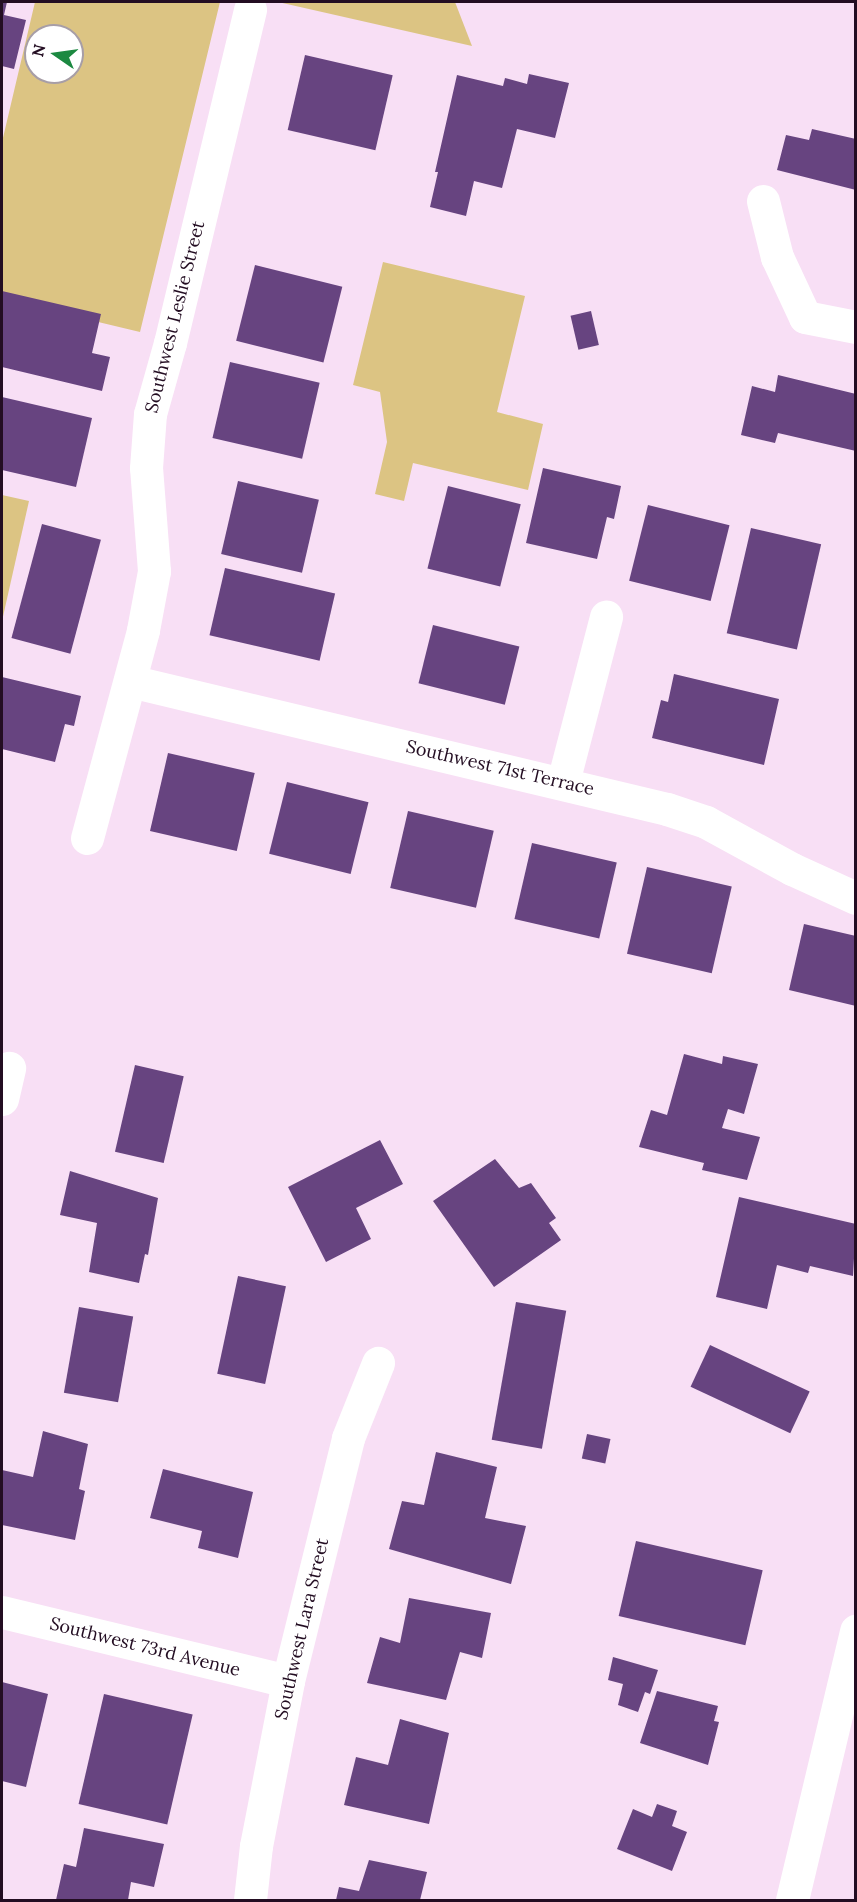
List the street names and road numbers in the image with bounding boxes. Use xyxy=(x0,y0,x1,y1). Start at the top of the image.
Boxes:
street label: Southwest Leslie Street xyxy=(141,219,209,415)
street label: Southwest 71st Terrace xyxy=(404,736,596,800)
street label: Southwest Lara Street xyxy=(271,1536,333,1722)
street label: Southwest 73rd Avenue xyxy=(47,1613,243,1681)

